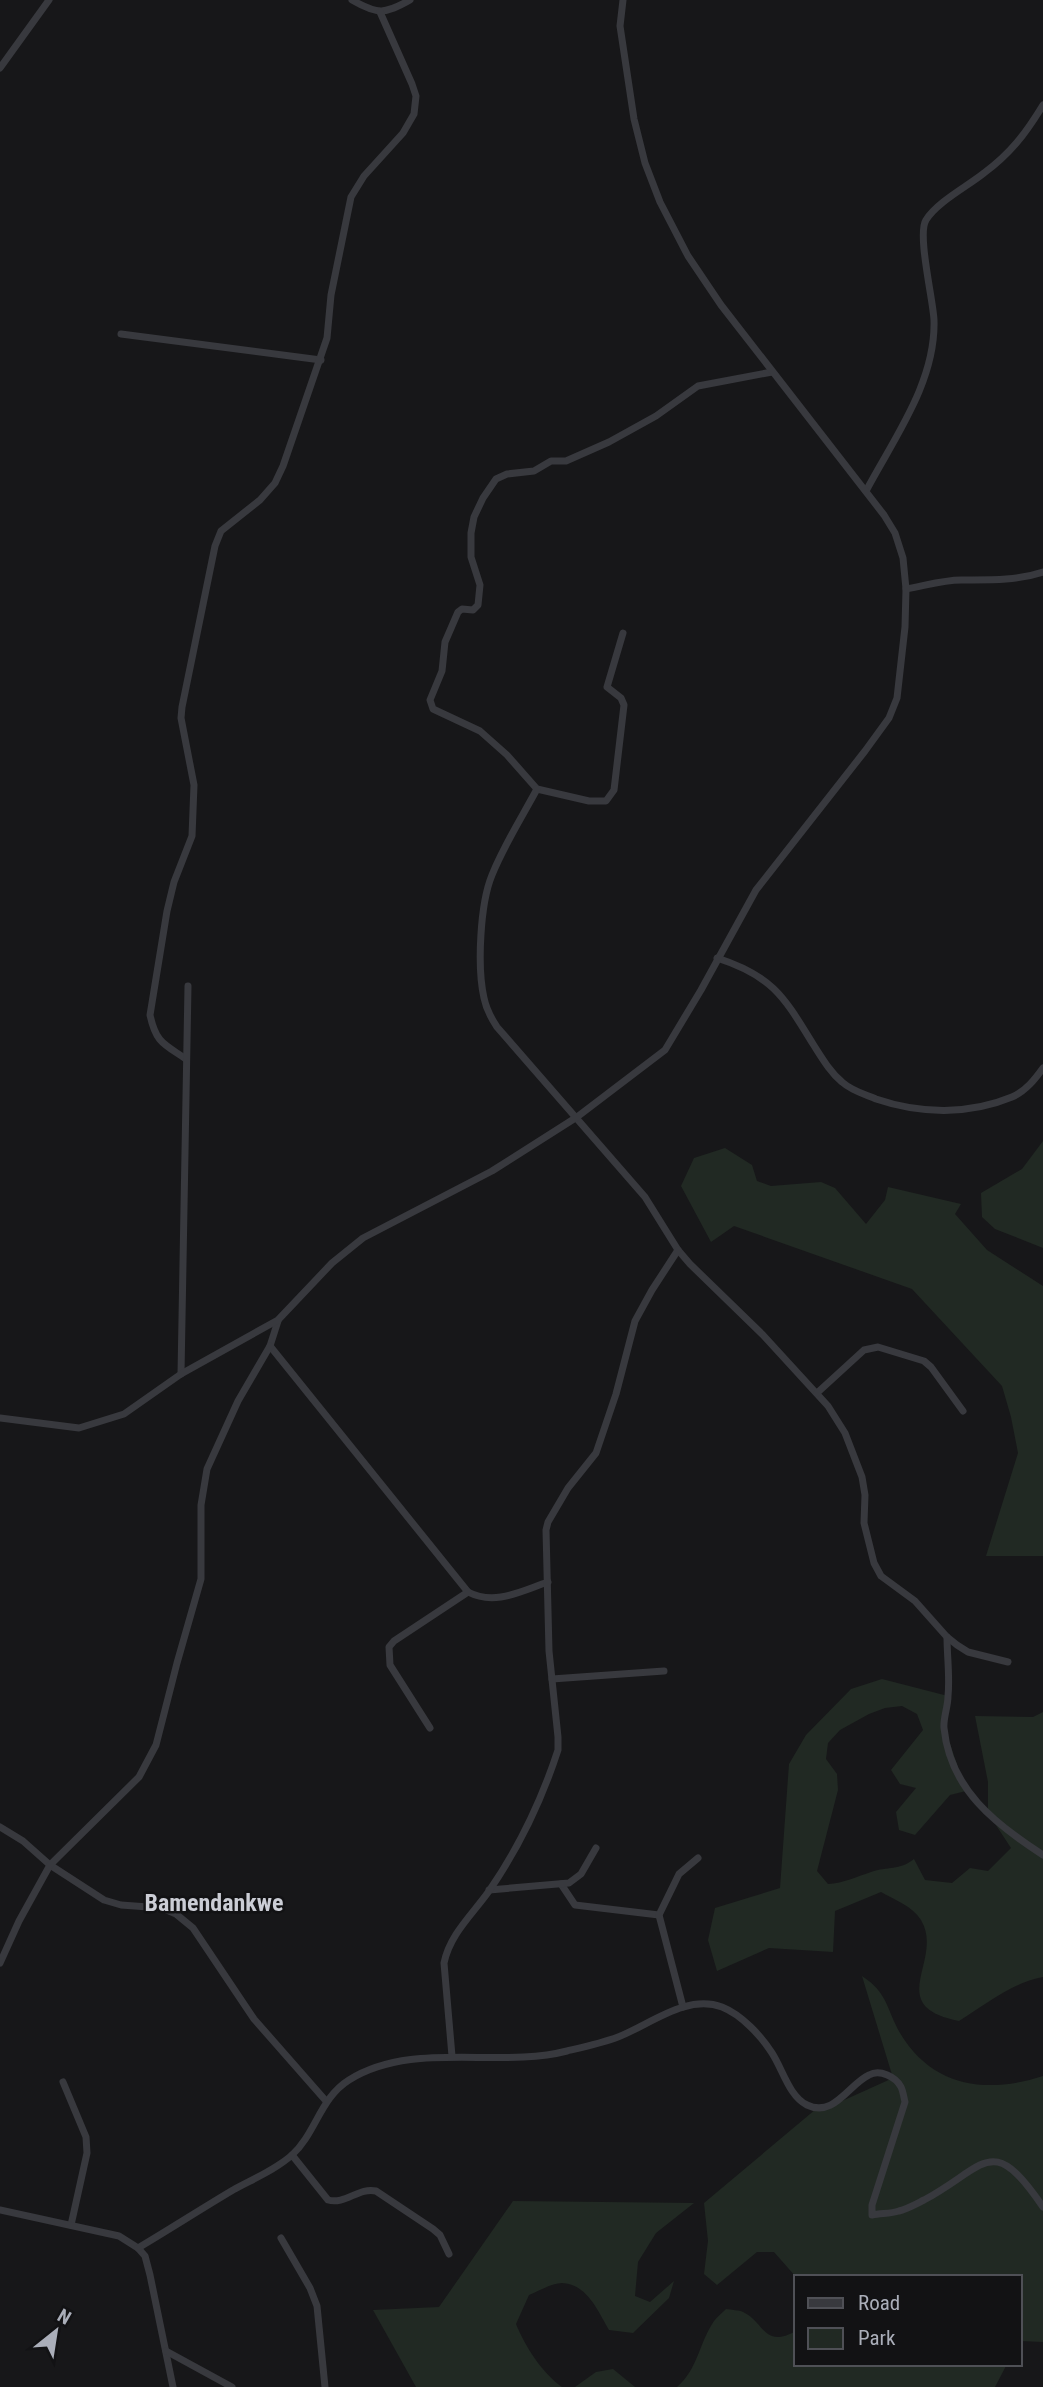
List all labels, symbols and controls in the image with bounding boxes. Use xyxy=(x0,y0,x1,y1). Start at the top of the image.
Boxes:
district label: Bamendankwe xyxy=(144,1889,284,1917)
legend xyxy=(794,2275,1022,2366)
text: Road xyxy=(858,2291,900,2315)
north arrow xyxy=(21,2296,91,2366)
text: N xyxy=(53,2304,75,2330)
text: Park xyxy=(858,2326,896,2350)

